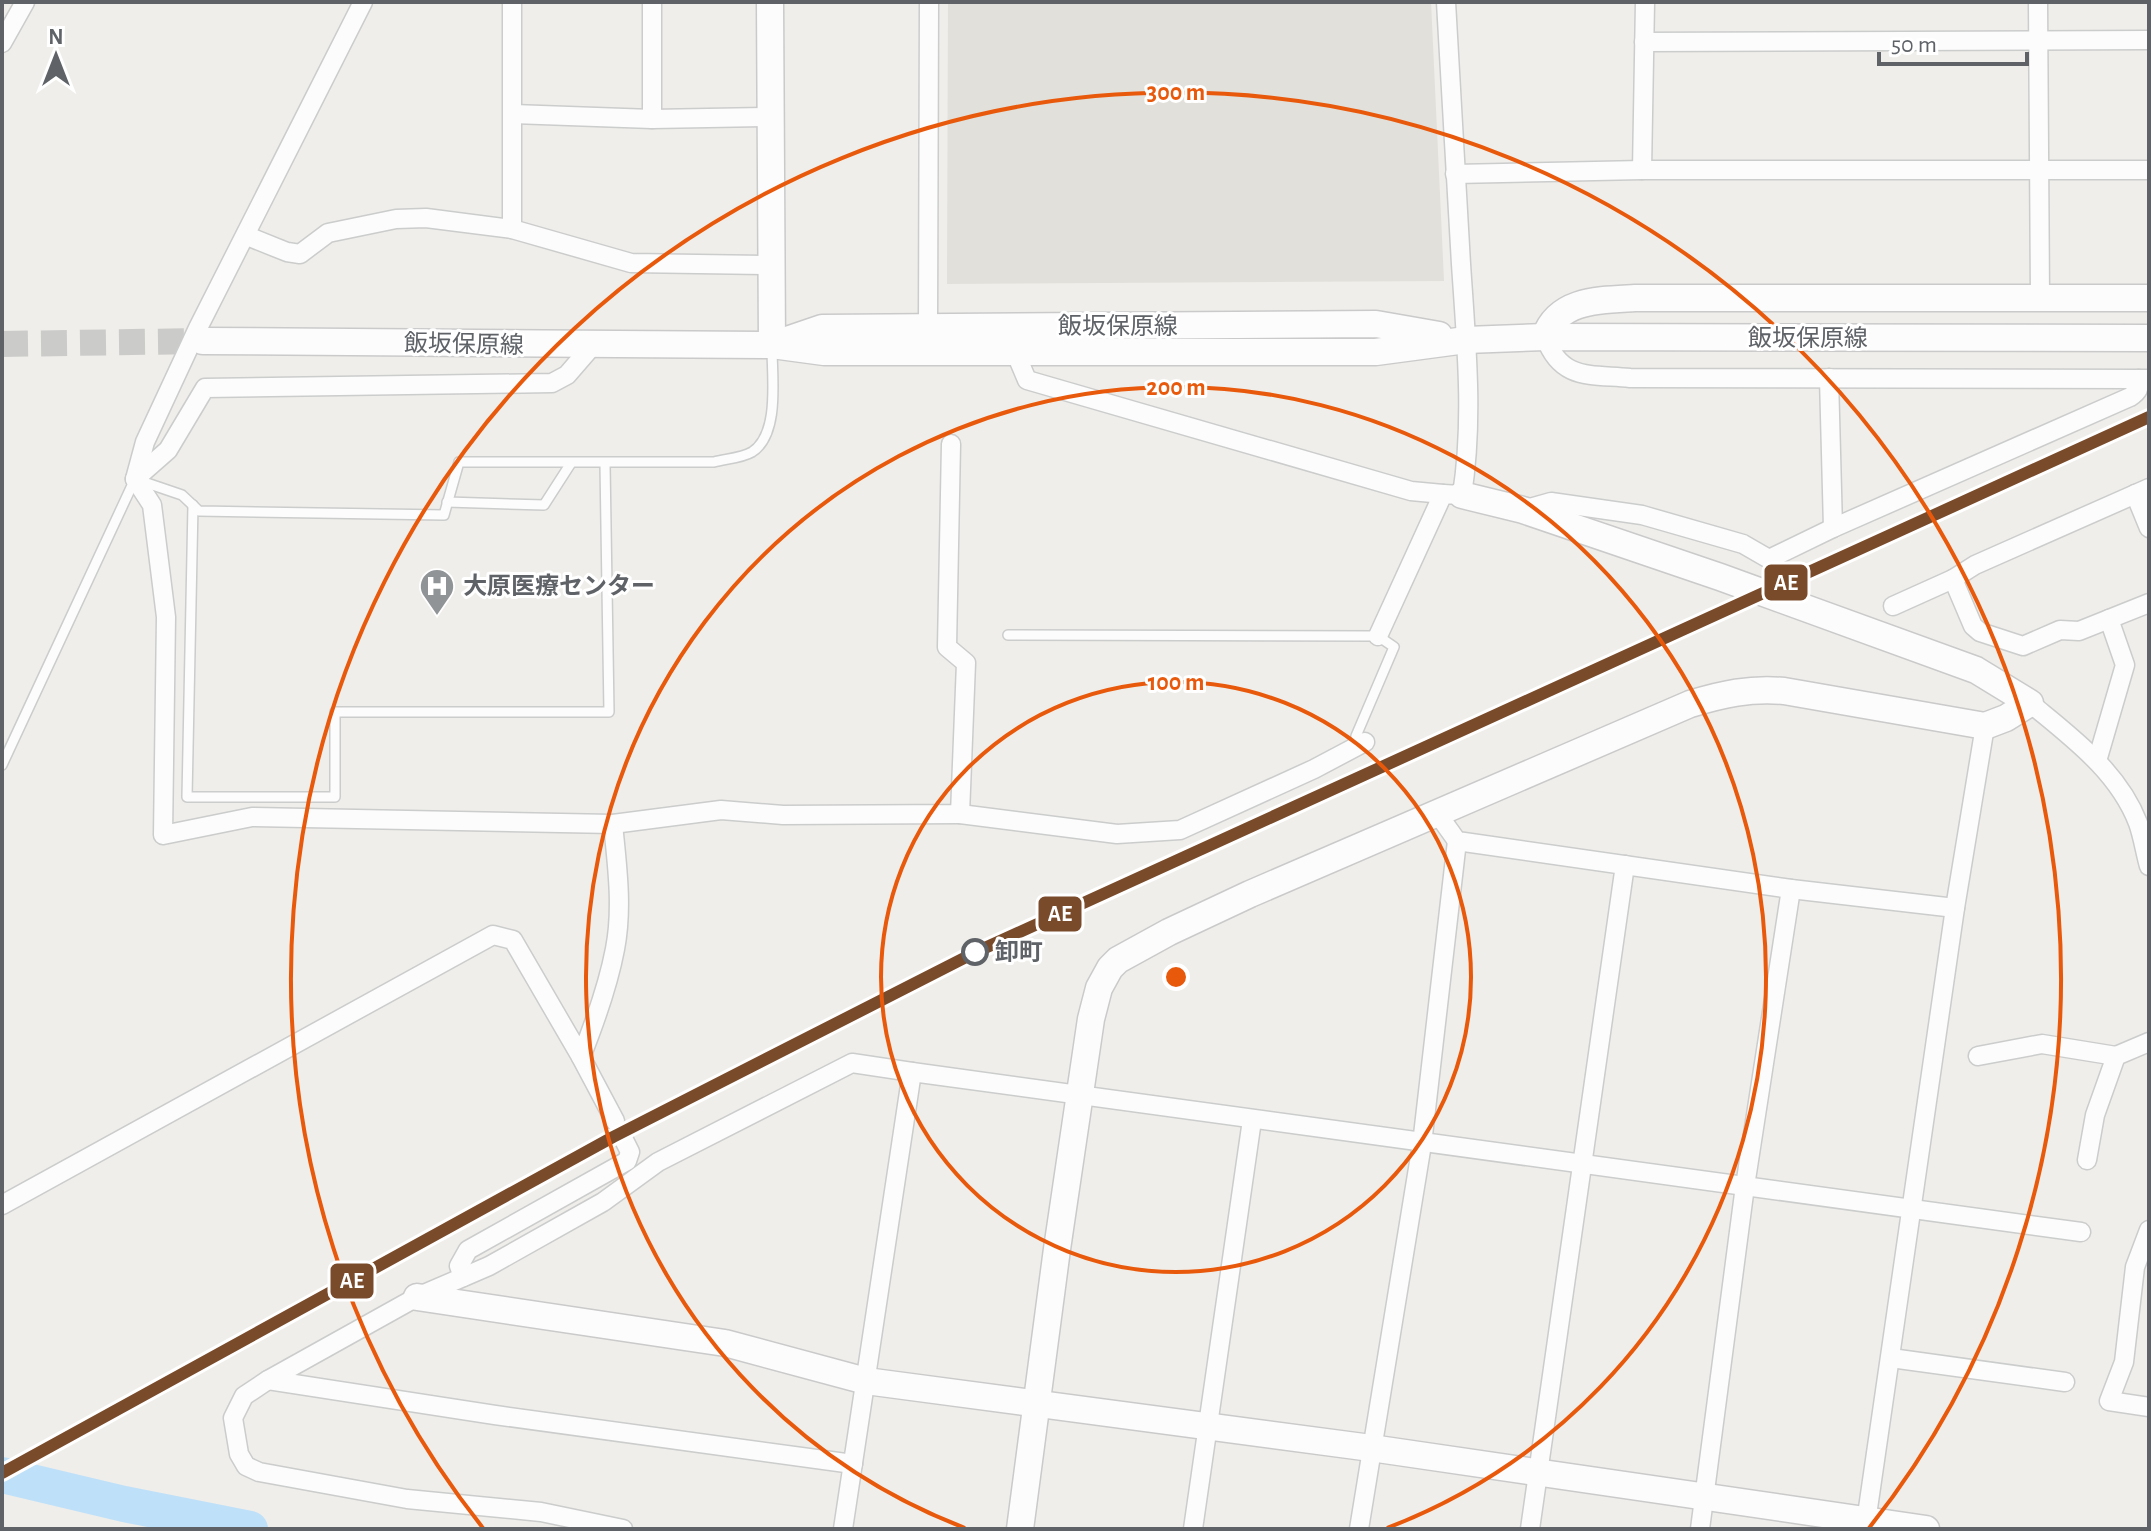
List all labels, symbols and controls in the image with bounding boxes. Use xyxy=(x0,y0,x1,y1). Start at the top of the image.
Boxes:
north arrow xyxy=(16,16,96,96)
scale bar xyxy=(1879,16,2027,66)
text: N xyxy=(48,26,64,48)
text: 50 m xyxy=(1891,33,1937,57)
text: 300 m xyxy=(1147,81,1205,105)
street label: 飯坂保原線 xyxy=(1058,313,1178,339)
street label: 飯坂保原線 xyxy=(1748,325,1868,351)
street label: 飯坂保原線 xyxy=(404,330,524,358)
text: 200 m xyxy=(1146,376,1206,400)
line badge: AE xyxy=(1763,563,1809,602)
hospital icon: 大原医療センター xyxy=(418,567,456,617)
text: AE xyxy=(1774,572,1798,594)
place label: 大原医療センター xyxy=(463,573,655,599)
text: 100 m xyxy=(1148,671,1204,695)
line badge: AE xyxy=(1037,895,1083,933)
text: AE xyxy=(1048,903,1072,925)
marker: 卸町 xyxy=(962,939,988,965)
place label: 卸町 xyxy=(995,939,1043,965)
centre of rings xyxy=(1162,963,1190,991)
line badge: AE xyxy=(329,1262,375,1300)
text: AE xyxy=(340,1270,364,1292)

